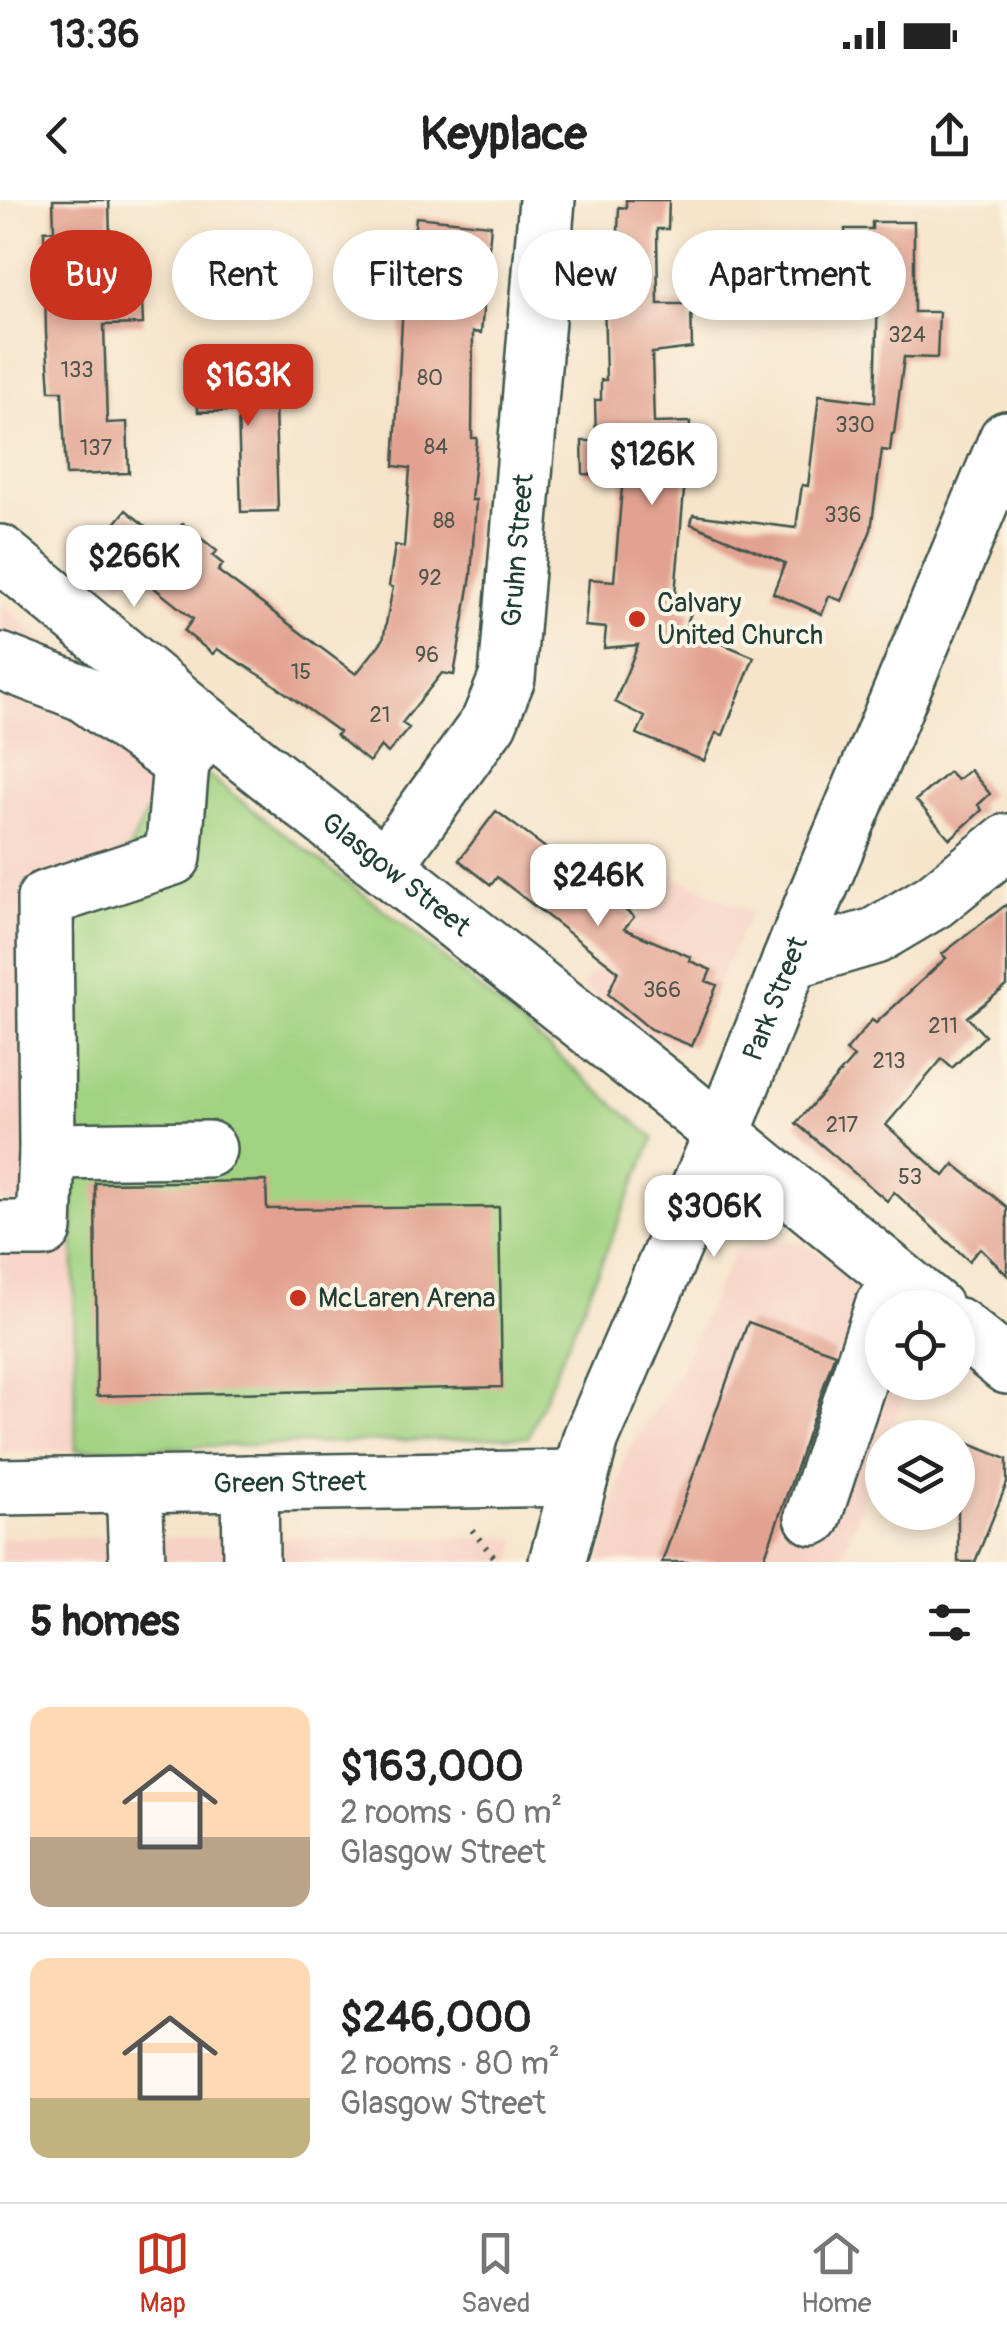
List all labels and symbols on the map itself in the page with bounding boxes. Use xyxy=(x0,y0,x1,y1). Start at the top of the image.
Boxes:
house number: 324 xyxy=(888,321,926,349)
pin: $163K xyxy=(178,344,318,429)
house number: 133 xyxy=(60,356,94,384)
house number: 80 xyxy=(417,364,443,392)
house number: 330 xyxy=(835,411,875,439)
pin: $126K xyxy=(582,423,722,508)
house number: 84 xyxy=(424,433,448,461)
house number: 137 xyxy=(80,434,113,462)
street label: Gruhn Street xyxy=(494,471,542,628)
house number: 336 xyxy=(824,501,862,529)
house number: 88 xyxy=(433,507,455,535)
pin: $266K xyxy=(64,525,204,610)
house number: 92 xyxy=(418,564,442,592)
place label: Calvary United Church xyxy=(657,586,823,653)
marker: Calvary United Church xyxy=(626,608,648,630)
house number: 96 xyxy=(415,641,439,669)
house number: 15 xyxy=(291,658,311,686)
house number: 21 xyxy=(370,701,390,729)
street label: Glasgow Street xyxy=(314,805,478,945)
pin: $246K xyxy=(528,844,668,929)
street label: Park Street xyxy=(735,931,816,1066)
house number: 366 xyxy=(643,976,681,1004)
house number: 211 xyxy=(928,1012,958,1040)
house number: 213 xyxy=(872,1047,906,1075)
house number: 217 xyxy=(826,1111,859,1139)
house number: 53 xyxy=(898,1163,922,1191)
pin: $306K xyxy=(644,1175,784,1260)
place label: McLaren Arena xyxy=(318,1281,496,1316)
marker: McLaren Arena xyxy=(287,1287,309,1309)
street label: Green Street xyxy=(213,1464,367,1501)

